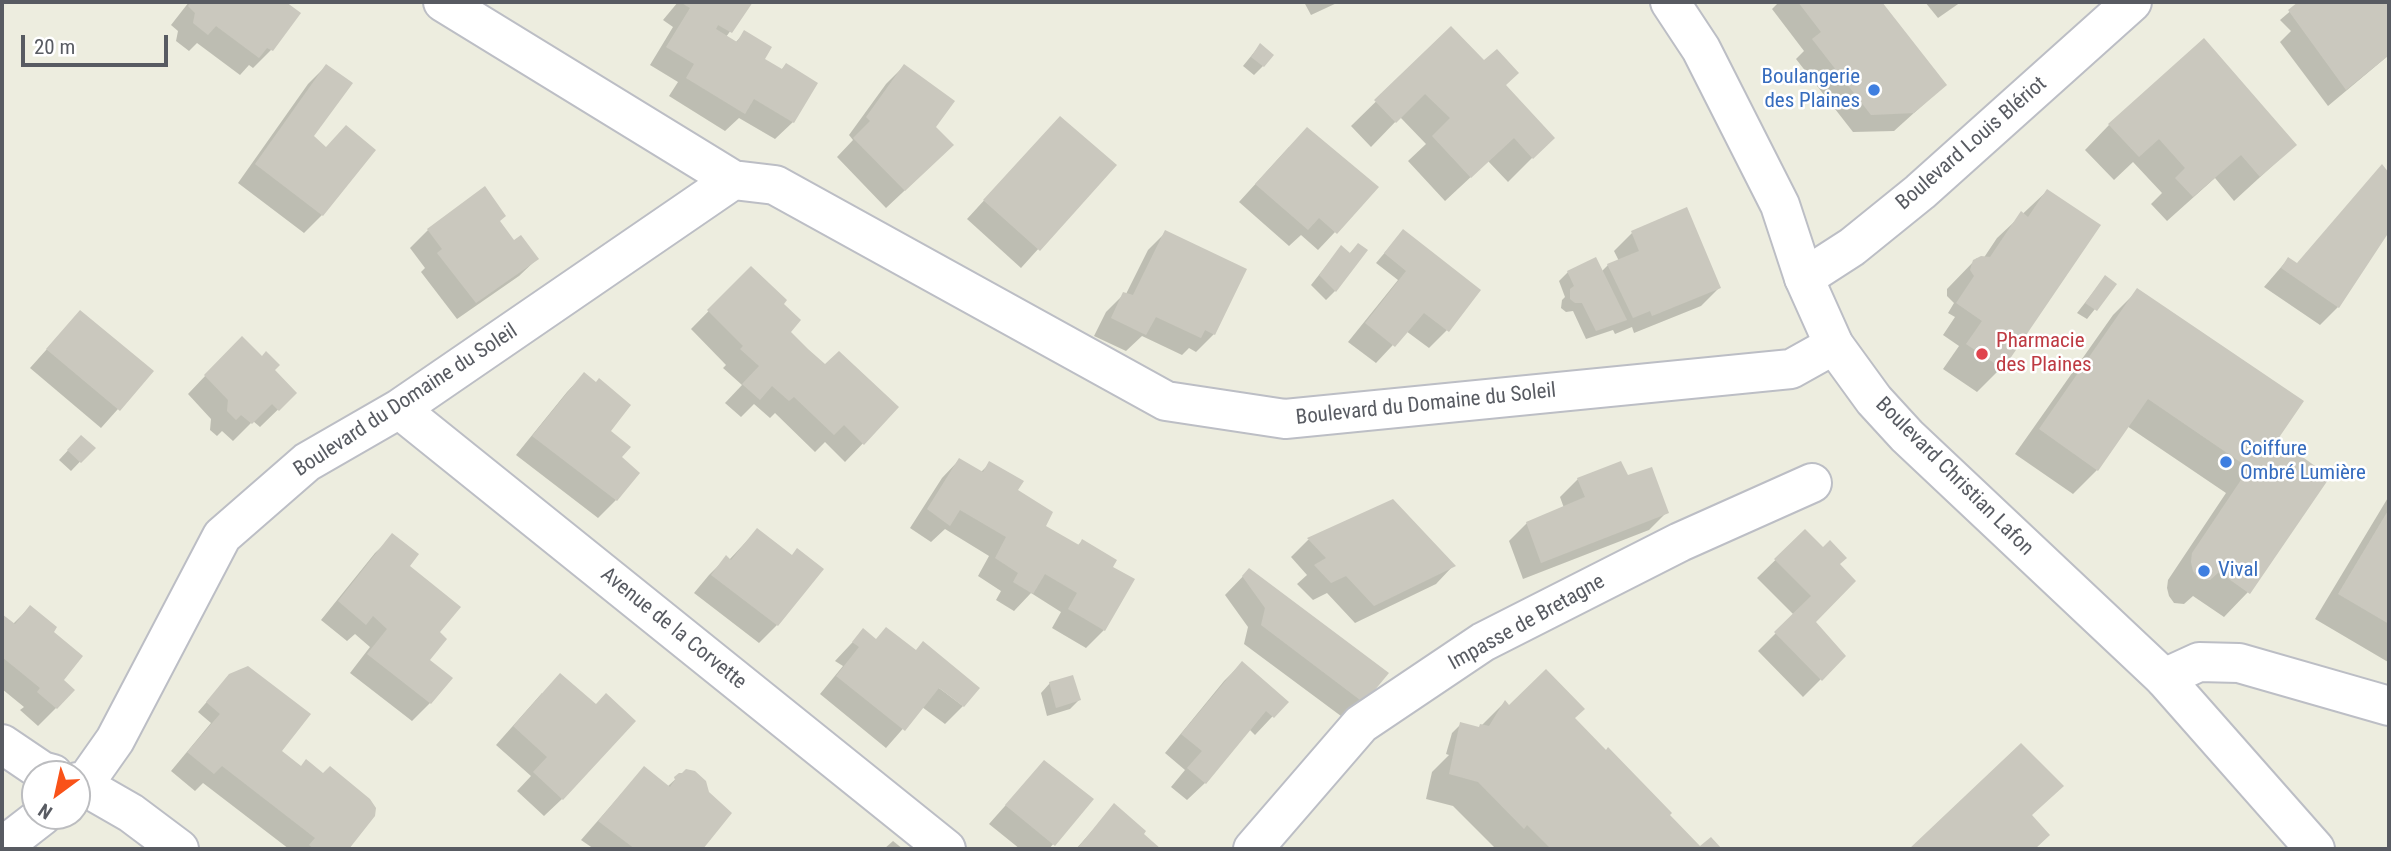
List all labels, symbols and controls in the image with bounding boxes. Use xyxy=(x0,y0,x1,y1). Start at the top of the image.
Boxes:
scale bar xyxy=(24,21,172,65)
text: 20 m xyxy=(34,35,75,59)
place label: Boulangerie des Plaines xyxy=(1762,65,1860,115)
street label: Boulevard Louis Blériot xyxy=(1892,72,2052,216)
marker: Boulangerie des Plaines xyxy=(1866,82,1882,98)
street label: Boulevard du Domaine du Soleil xyxy=(289,319,523,483)
place label: Pharmacie des Plaines xyxy=(1996,329,2092,379)
marker: Pharmacie des Plaines xyxy=(1974,346,1990,362)
street label: Boulevard du Domaine du Soleil xyxy=(1295,379,1557,431)
street label: Boulevard Christian Lafon xyxy=(1870,393,2038,561)
place label: Coiffure Ombré Lumière xyxy=(2240,437,2366,487)
marker: Coiffure Ombré Lumière xyxy=(2218,454,2234,470)
place label: Vival xyxy=(2218,558,2258,584)
street label: Avenue de la Corvette xyxy=(595,563,751,695)
marker: Vival xyxy=(2196,563,2212,579)
street label: Impasse de Bretagne xyxy=(1445,570,1609,676)
north arrow xyxy=(21,760,91,830)
text: N xyxy=(34,799,57,824)

